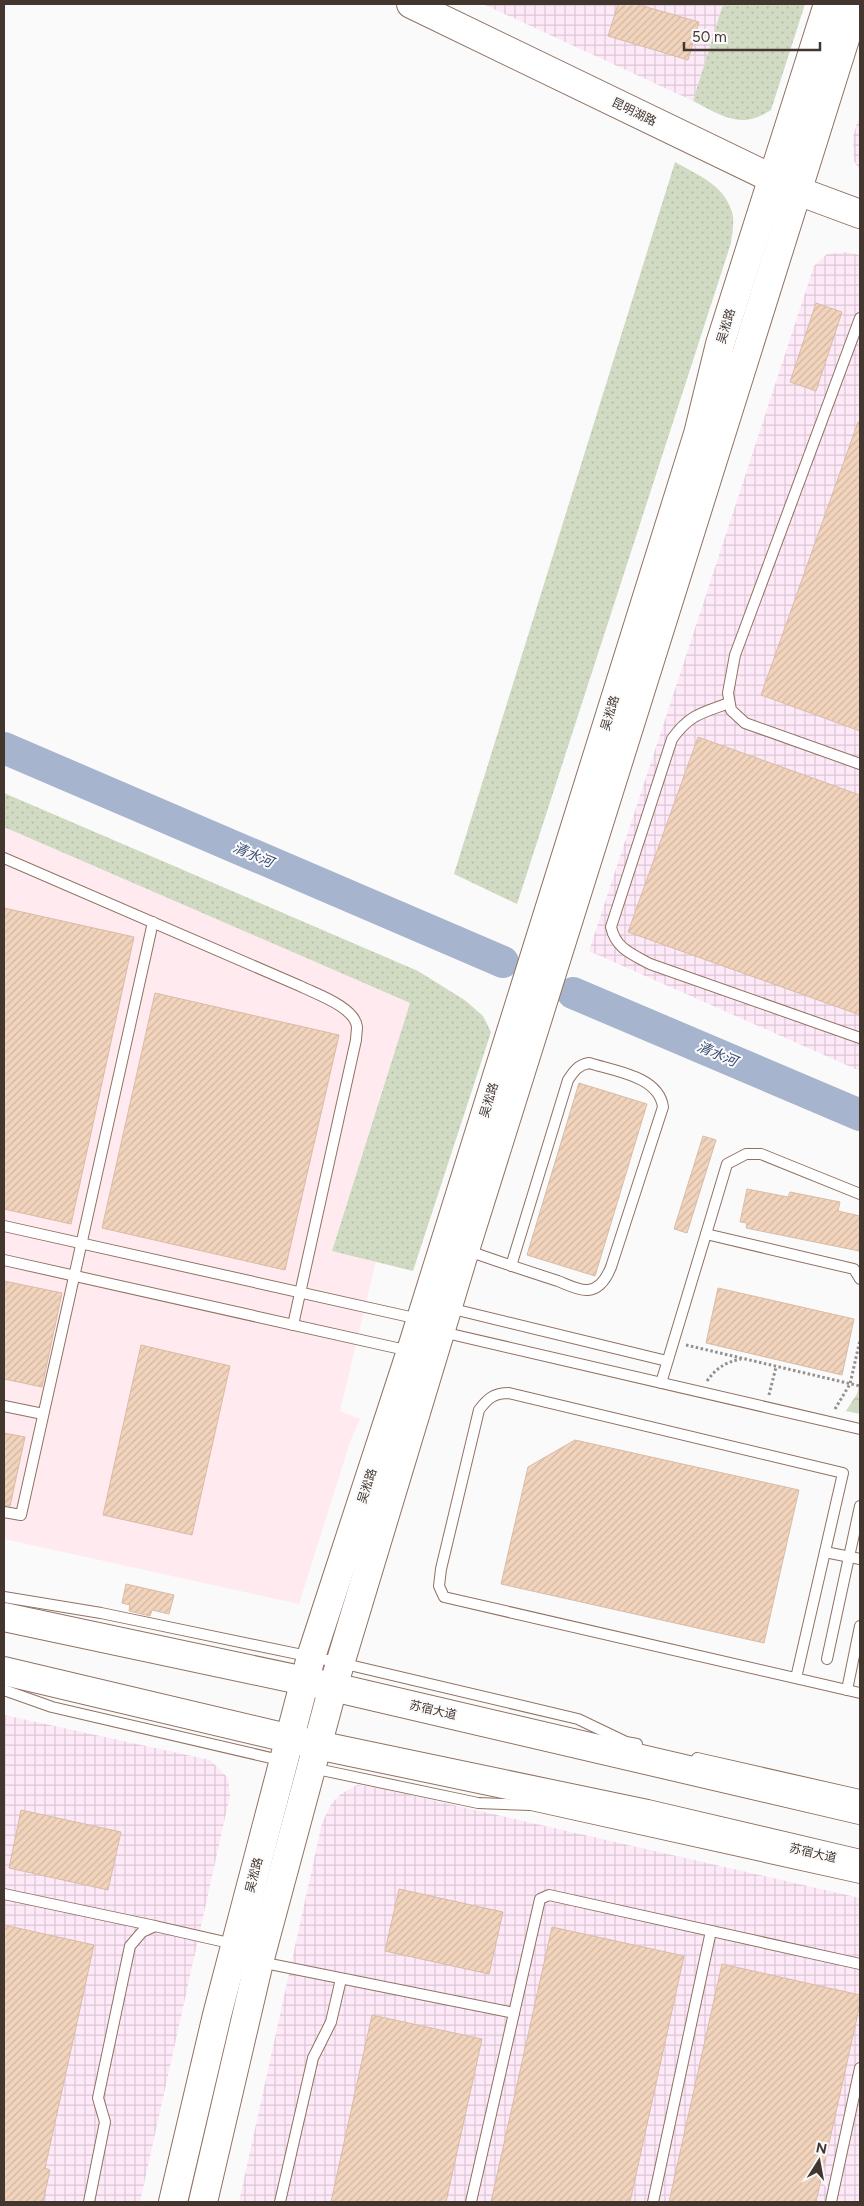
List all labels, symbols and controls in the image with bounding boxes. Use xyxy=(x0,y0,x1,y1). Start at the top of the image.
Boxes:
scale bar xyxy=(684,20,820,52)
text: 50 m xyxy=(692,28,727,46)
street label: 昆明湖路 xyxy=(609,95,659,129)
street label: 吴淞路 xyxy=(714,307,738,345)
street label: 吴淞路 xyxy=(598,694,622,732)
water label: 清水河 xyxy=(230,839,278,872)
water label: 清水河 xyxy=(694,1038,742,1071)
street label: 吴淞路 xyxy=(477,1081,501,1119)
street label: 吴淞路 xyxy=(355,1467,379,1505)
street label: 苏宿大道 xyxy=(408,1698,458,1722)
street label: 苏宿大道 xyxy=(788,1841,838,1865)
street label: 吴淞路 xyxy=(243,1856,265,1894)
north arrow xyxy=(794,2136,844,2186)
text: N xyxy=(814,2139,828,2158)

